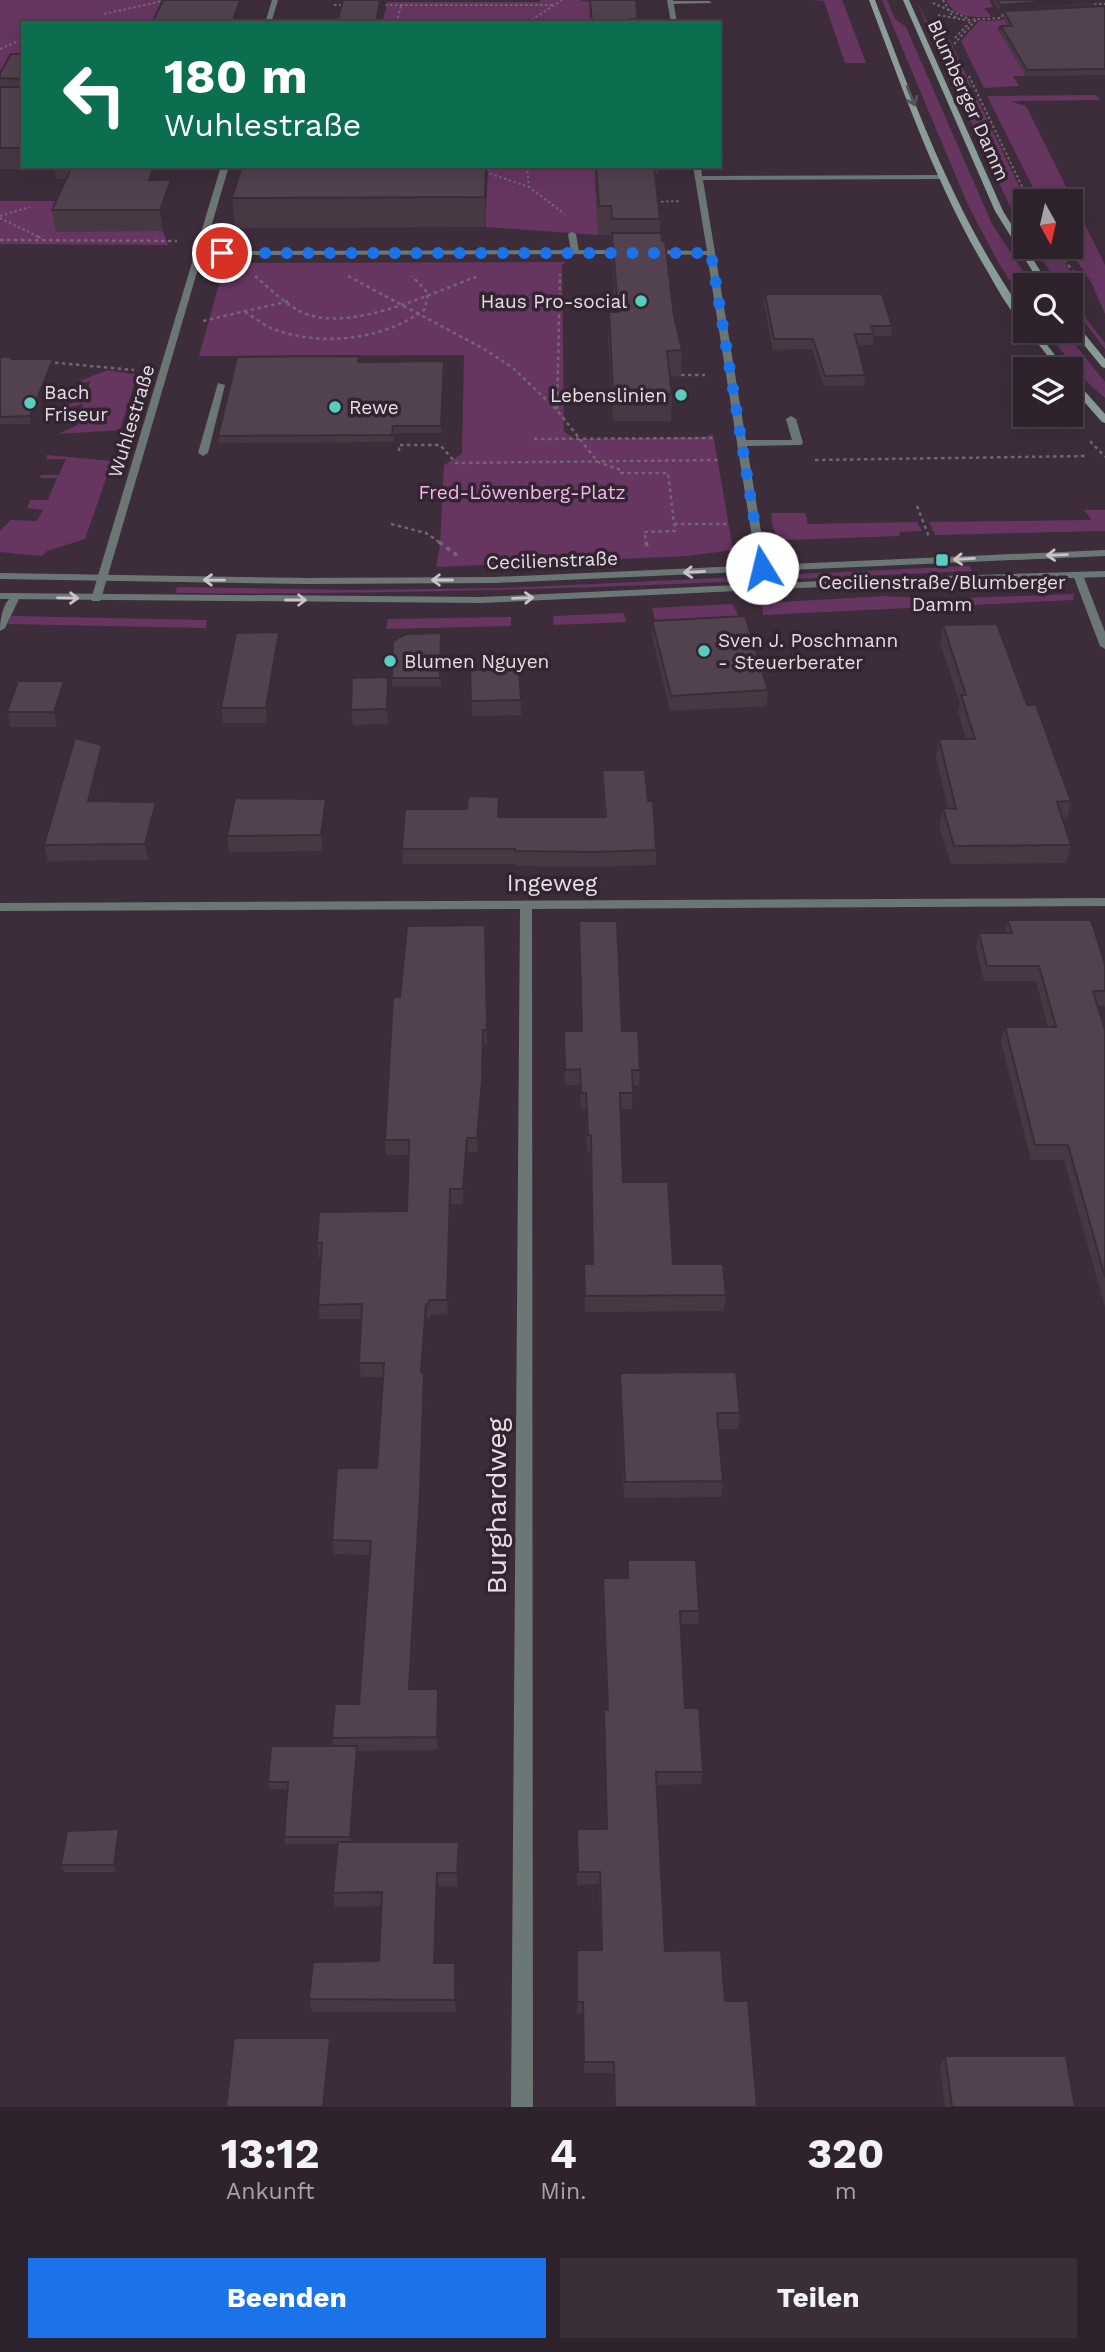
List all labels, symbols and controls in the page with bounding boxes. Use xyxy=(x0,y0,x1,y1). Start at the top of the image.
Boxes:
street label: Blumberger Damm xyxy=(923,16,1014,184)
text: 180 m xyxy=(164,47,308,105)
icon: left xyxy=(49,49,140,140)
one-way arrow xyxy=(905,85,918,107)
text: Wuhlestraße xyxy=(164,106,361,144)
north arrow xyxy=(1013,189,1083,259)
map controls xyxy=(1013,189,1083,427)
pin xyxy=(192,223,252,283)
icon: arrive xyxy=(203,234,241,272)
button: search xyxy=(1013,273,1083,343)
place label: Haus Pro-social xyxy=(480,290,627,313)
marker: Haus Pro-social xyxy=(633,293,649,309)
button: layers xyxy=(1013,357,1083,427)
street label: Wuhlestraße xyxy=(103,362,160,480)
place label: Bach Friseur xyxy=(44,381,108,426)
place label: Lebenslinien xyxy=(550,384,667,407)
marker: Lebenslinien xyxy=(673,387,689,403)
marker: Bach Friseur xyxy=(22,395,38,411)
place label: Rewe xyxy=(349,396,399,419)
marker: Rewe xyxy=(327,399,343,415)
park label: Fred-Löwenberg-Platz xyxy=(418,481,626,504)
position arrow xyxy=(725,531,799,605)
street label: Cecilienstraße xyxy=(486,547,618,574)
one-way arrow xyxy=(1045,549,1068,562)
marker: Cecilienstraße/Blumberger Damm xyxy=(934,552,950,568)
one-way arrow xyxy=(953,552,976,565)
one-way arrow xyxy=(682,565,705,578)
place label: Cecilienstraße/Blumberger Damm xyxy=(818,571,1066,616)
one-way arrow xyxy=(203,573,226,586)
one-way arrow xyxy=(430,574,453,587)
one-way arrow xyxy=(511,591,534,604)
one-way arrow xyxy=(56,592,79,605)
one-way arrow xyxy=(284,593,307,607)
place label: Sven J. Poschmann - Steuerberater xyxy=(718,629,898,674)
marker: Sven J. Poschmann - Steuerberater xyxy=(696,643,712,659)
place label: Blumen Nguyen xyxy=(404,650,549,673)
marker: Blumen Nguyen xyxy=(382,653,398,669)
street label: Ingeweg xyxy=(507,870,598,897)
street label: Burghardweg xyxy=(480,1417,513,1594)
text: 13:12 xyxy=(221,2129,320,2178)
text: 4 xyxy=(550,2129,577,2178)
text: 320 xyxy=(807,2129,884,2178)
text: Ankunft xyxy=(226,2178,314,2205)
text: Min. xyxy=(540,2178,586,2205)
text: m xyxy=(835,2178,857,2205)
button: Beenden xyxy=(28,2258,546,2338)
button: Teilen xyxy=(560,2258,1077,2338)

